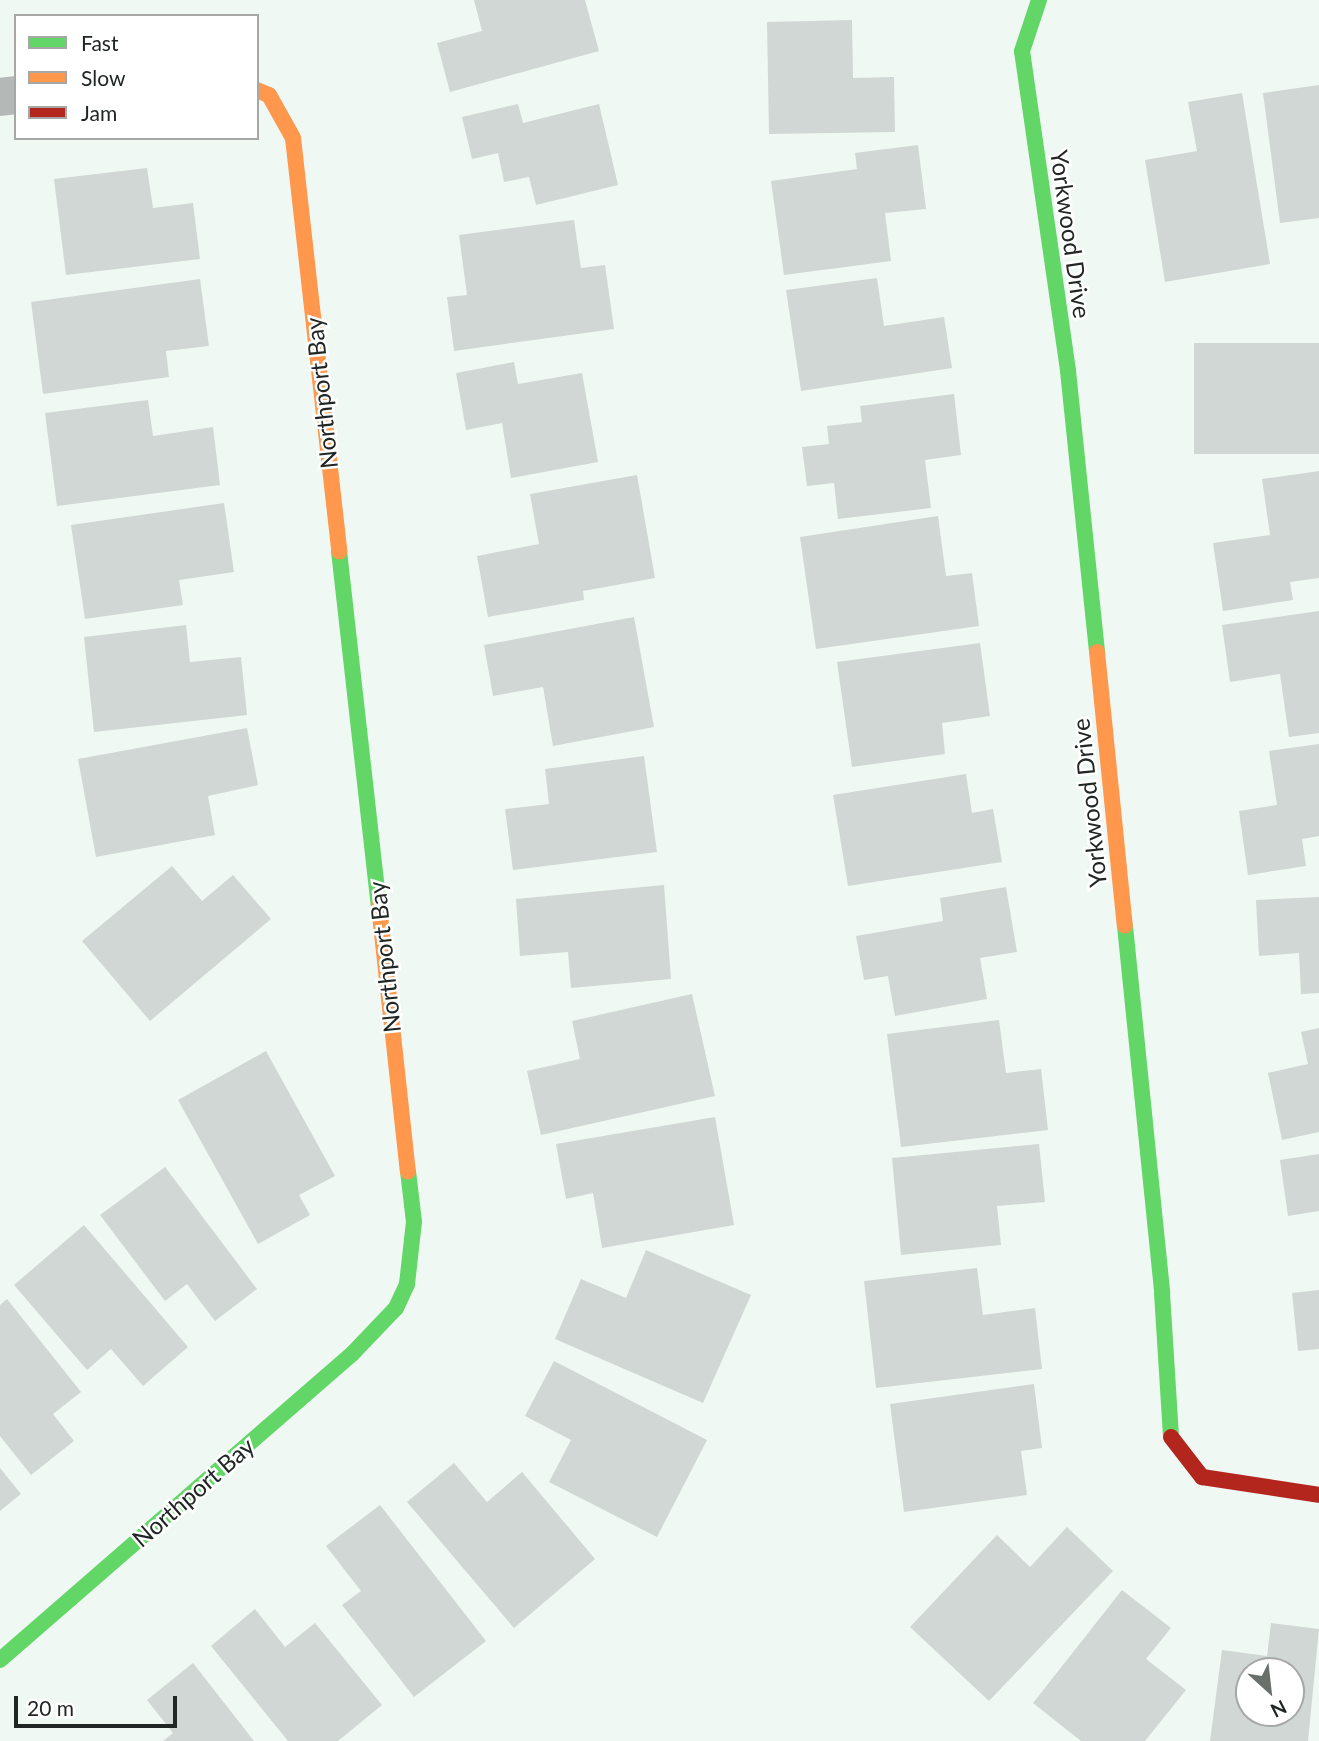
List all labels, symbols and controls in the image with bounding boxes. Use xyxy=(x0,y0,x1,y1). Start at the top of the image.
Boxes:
legend xyxy=(14,14,259,140)
text: Fast xyxy=(81,30,118,55)
text: Slow xyxy=(81,65,125,90)
text: Jam xyxy=(81,100,117,125)
street label: Yorkwood Drive xyxy=(1045,148,1097,320)
street label: Northport Bay xyxy=(299,316,343,470)
street label: Yorkwood Drive xyxy=(1066,717,1112,889)
street label: Northport Bay xyxy=(362,880,406,1034)
street label: Northport Bay xyxy=(126,1431,260,1553)
north arrow xyxy=(1235,1657,1305,1727)
scale bar xyxy=(18,1682,180,1726)
text: 20 m xyxy=(27,1695,74,1720)
text: N xyxy=(1267,1696,1291,1723)

